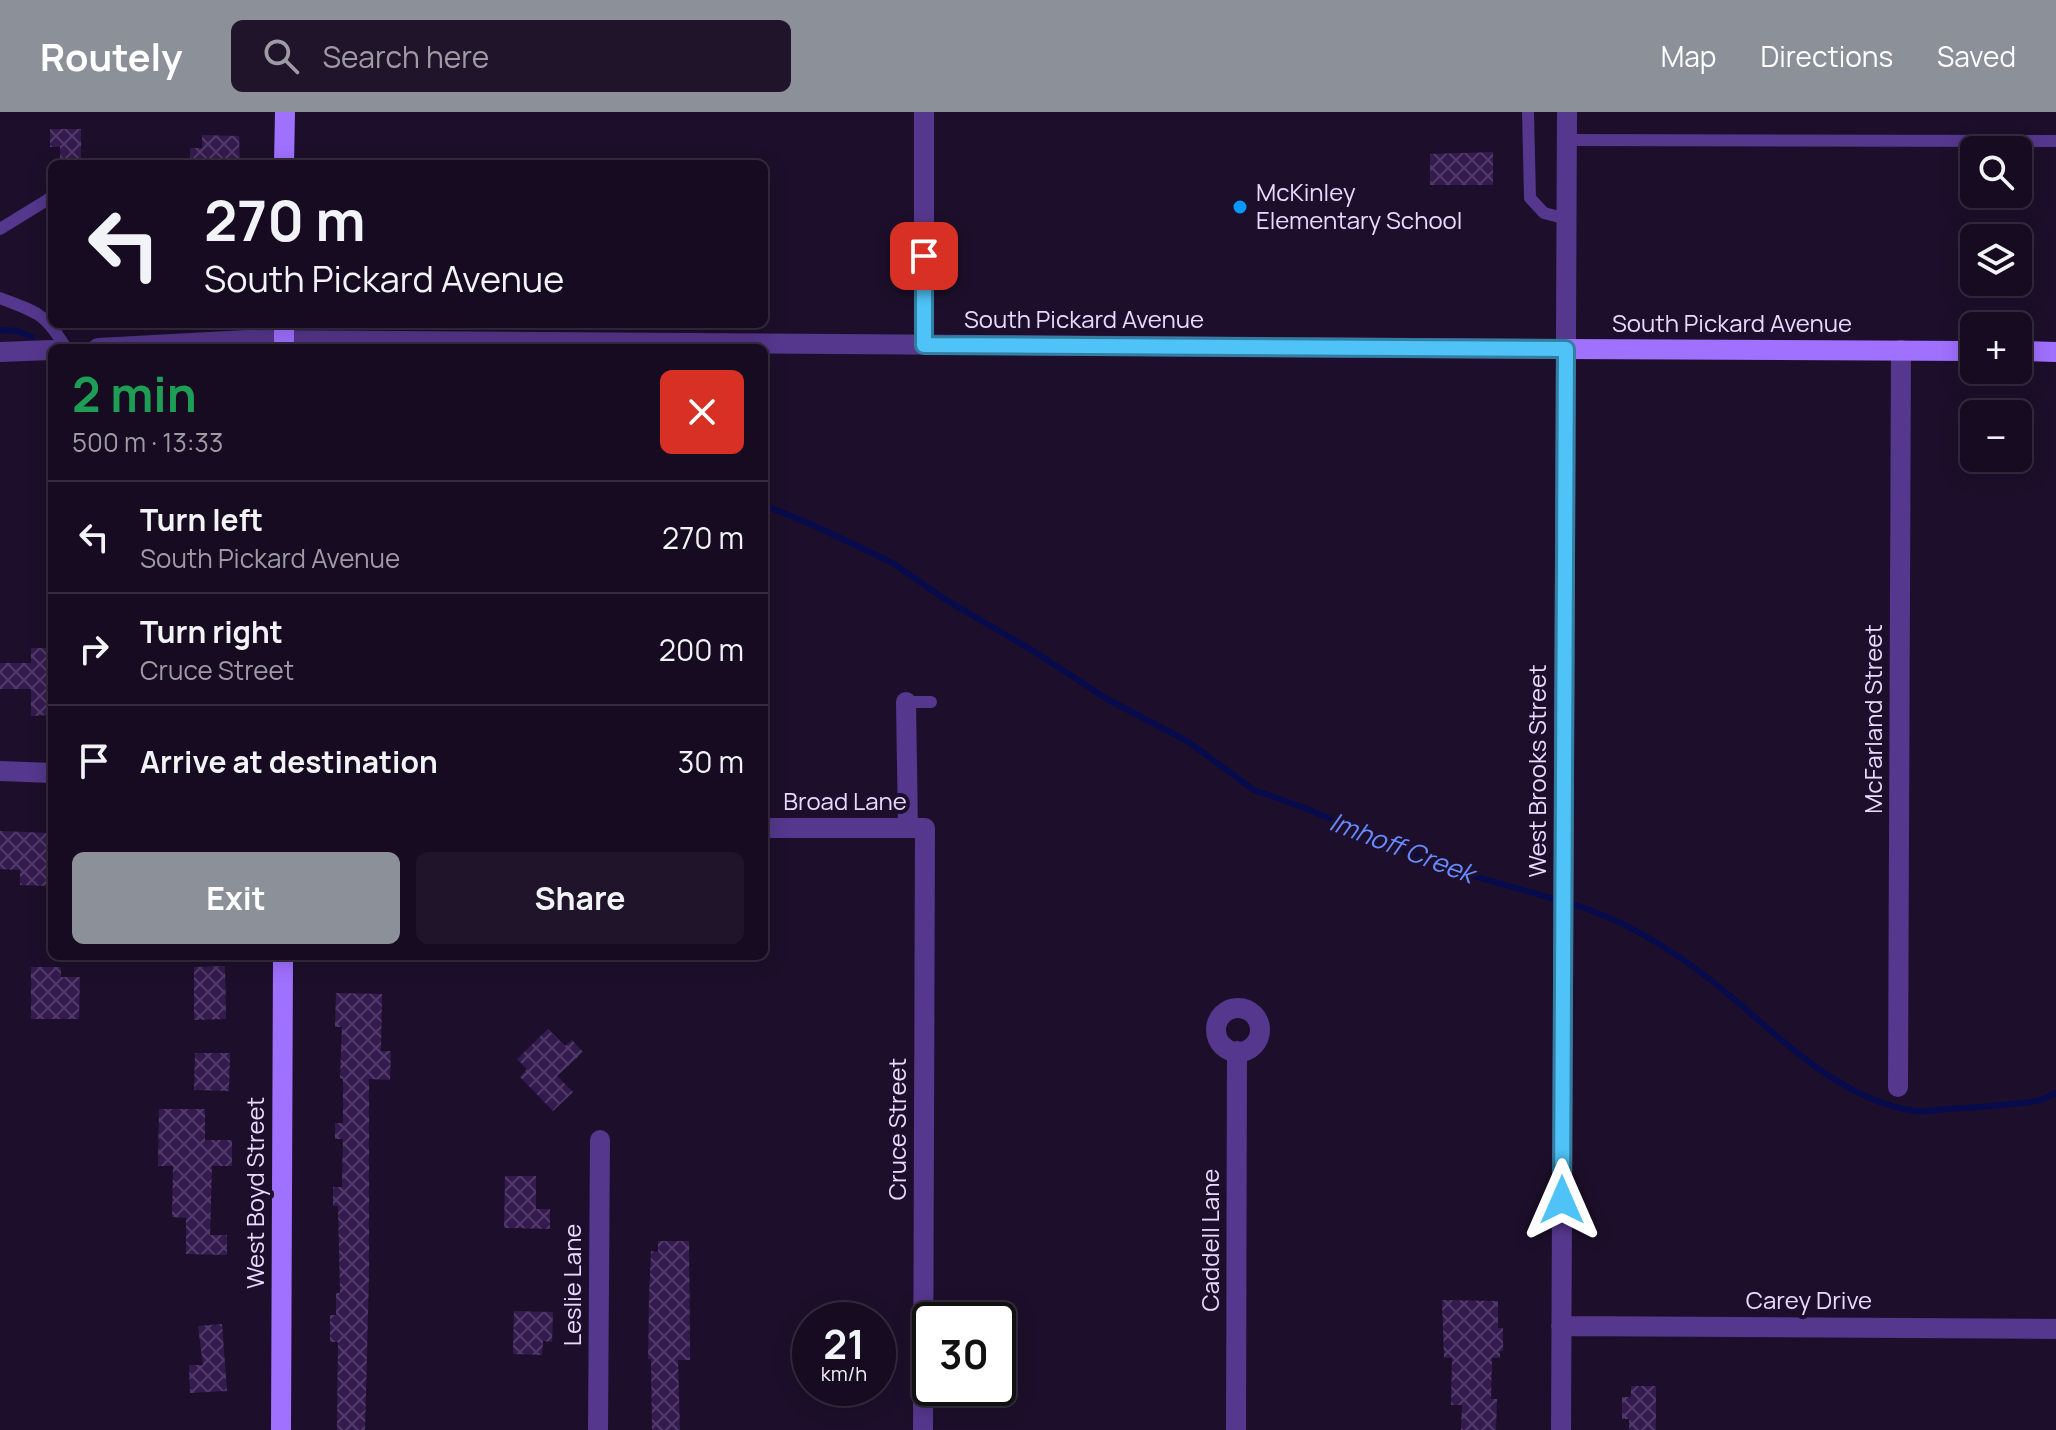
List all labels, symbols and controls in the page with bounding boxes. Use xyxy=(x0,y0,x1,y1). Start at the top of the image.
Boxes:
search box xyxy=(231,20,791,92)
text: Routely xyxy=(40,30,183,82)
icon: search xyxy=(259,34,303,78)
text: Search here xyxy=(323,36,489,77)
text: Map xyxy=(1661,37,1716,75)
text: Directions xyxy=(1760,37,1893,75)
text: Saved xyxy=(1937,37,2016,75)
map controls xyxy=(1960,136,2032,472)
button: search xyxy=(1960,136,2032,208)
place label: McKinley Elementary School xyxy=(1256,175,1462,236)
text: 270 m xyxy=(204,181,366,258)
icon: left xyxy=(72,192,176,296)
marker: McKinley Elementary School xyxy=(1231,198,1249,216)
pin xyxy=(890,222,958,290)
button: layers xyxy=(1960,224,2032,296)
icon: arrive xyxy=(902,234,946,278)
text: South Pickard Avenue xyxy=(204,254,564,303)
street label: South Pickard Avenue xyxy=(964,302,1204,335)
street label: South Pickard Avenue xyxy=(1612,306,1852,339)
button: + xyxy=(1960,312,2032,384)
text: 2 min xyxy=(72,361,197,426)
button: close xyxy=(660,370,744,454)
button: − xyxy=(1960,400,2032,472)
text: 500 m · 13:33 xyxy=(72,424,223,460)
text: Turn left xyxy=(140,499,263,540)
icon: left xyxy=(72,515,116,559)
text: 270 m xyxy=(662,517,744,558)
text: South Pickard Avenue xyxy=(140,540,400,576)
text: Turn right xyxy=(140,611,283,652)
street label: McFarland Street xyxy=(1856,624,1889,814)
icon: right xyxy=(72,627,116,671)
text: 200 m xyxy=(659,629,744,670)
text: Cruce Street xyxy=(140,652,294,688)
street label: West Brooks Street xyxy=(1520,664,1553,878)
icon: arrive xyxy=(72,739,116,783)
text: Arrive at destination xyxy=(140,741,438,782)
text: 30 m xyxy=(678,741,744,782)
street label: Broad Lane xyxy=(783,784,907,817)
water label: Imhoff Creek xyxy=(1325,803,1484,893)
button: Exit xyxy=(72,852,400,944)
button: Share xyxy=(416,852,744,944)
street label: Cruce Street xyxy=(880,1058,913,1200)
street label: West Boyd Street xyxy=(238,1097,271,1289)
position arrow xyxy=(1520,1158,1604,1242)
street label: Caddell Lane xyxy=(1193,1169,1226,1311)
street label: Leslie Lane xyxy=(555,1224,588,1346)
street label: Carey Drive xyxy=(1746,1283,1872,1316)
speed limit sign: 30 xyxy=(912,1302,1016,1406)
text: 21 xyxy=(823,1316,865,1371)
text: km/h xyxy=(821,1360,867,1387)

